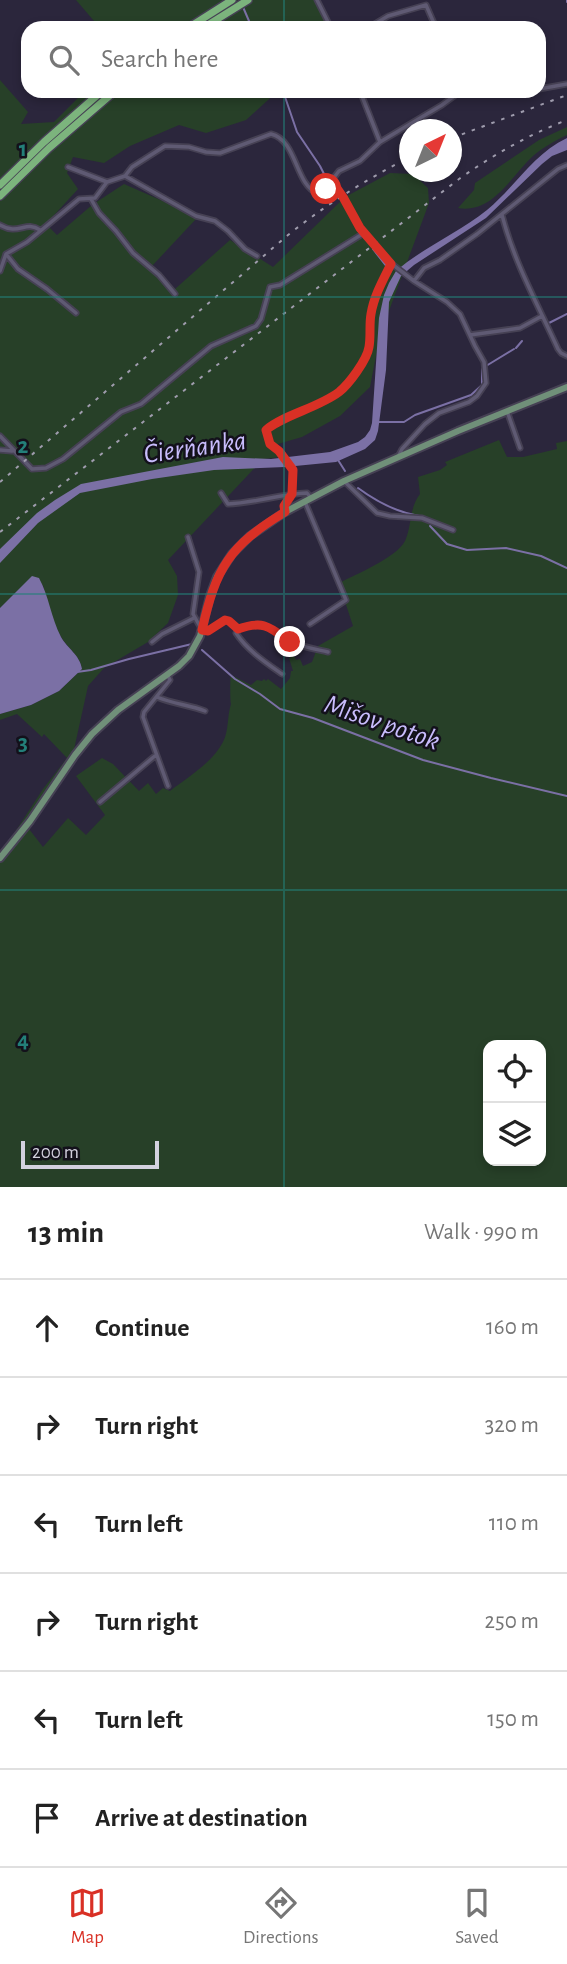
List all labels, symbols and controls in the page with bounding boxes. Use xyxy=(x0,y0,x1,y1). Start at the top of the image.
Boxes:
search box xyxy=(21,21,546,98)
icon: search xyxy=(45,41,83,79)
text: Search here xyxy=(101,46,219,72)
north arrow xyxy=(399,119,462,182)
text: 1 xyxy=(19,138,27,161)
route start xyxy=(310,173,341,204)
water label: Čierňanka xyxy=(142,425,248,469)
text: 2 xyxy=(18,435,29,458)
route end xyxy=(274,626,305,657)
water label: Mišov potok xyxy=(321,690,443,756)
text: 3 xyxy=(18,732,28,755)
text: 4 xyxy=(17,1029,29,1052)
map controls xyxy=(483,1040,546,1166)
button: locate xyxy=(483,1040,546,1103)
button: layers xyxy=(483,1103,546,1166)
scale bar xyxy=(21,1138,159,1170)
text: 200 m xyxy=(32,1143,79,1162)
text: 13 min xyxy=(28,1218,104,1248)
text: Walk · 990 m xyxy=(424,1221,539,1244)
icon: ahead xyxy=(28,1309,66,1347)
text: Continue xyxy=(95,1315,190,1341)
text: 160 m xyxy=(486,1316,539,1339)
icon: right xyxy=(28,1407,66,1445)
text: Turn right xyxy=(95,1413,198,1439)
text: 320 m xyxy=(485,1414,539,1437)
icon: left xyxy=(28,1505,66,1543)
text: Turn left xyxy=(95,1511,183,1537)
text: 110 m xyxy=(489,1512,539,1535)
icon: right xyxy=(28,1603,66,1641)
text: Turn right xyxy=(95,1609,198,1635)
text: 250 m xyxy=(485,1610,539,1633)
icon: left xyxy=(28,1701,66,1739)
text: Turn left xyxy=(95,1707,183,1733)
text: 150 m xyxy=(487,1708,539,1731)
icon: arrive xyxy=(28,1799,66,1837)
text: Arrive at destination xyxy=(95,1805,308,1831)
tab: Map xyxy=(68,1884,106,1949)
tab: Directions xyxy=(243,1884,319,1949)
tab: Saved xyxy=(455,1884,499,1949)

